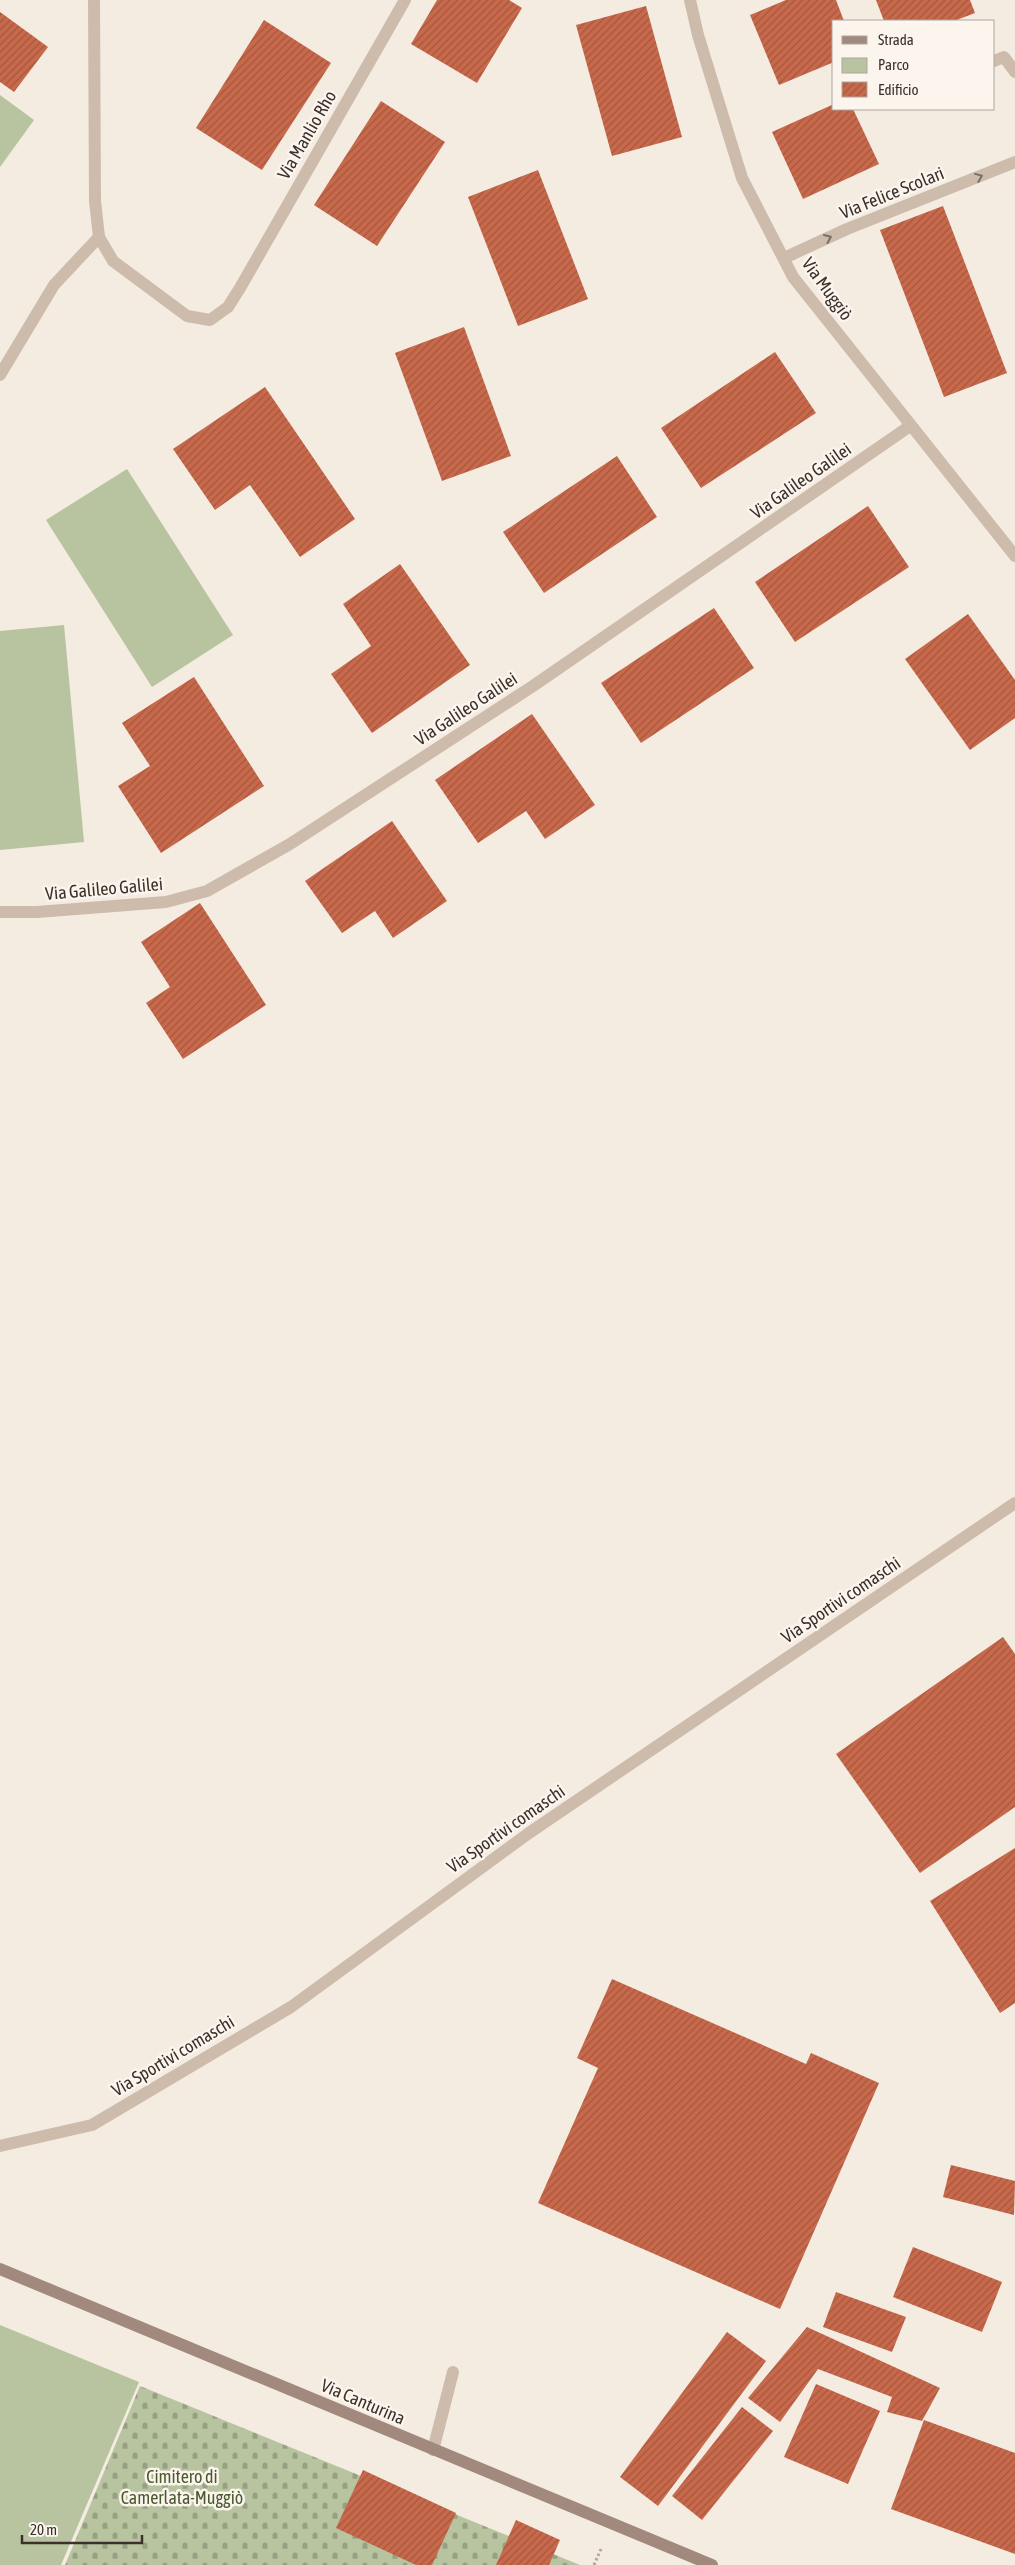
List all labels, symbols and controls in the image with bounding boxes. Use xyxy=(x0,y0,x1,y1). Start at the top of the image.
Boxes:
legend xyxy=(832,20,995,110)
text: Strada xyxy=(878,31,914,48)
text: Parco xyxy=(878,56,909,73)
text: Edificio xyxy=(878,81,919,98)
street label: Via Manlio Rho xyxy=(273,87,340,183)
street label: Via Felice Scolari xyxy=(837,162,947,223)
one-way arrow xyxy=(974,173,983,183)
one-way arrow xyxy=(823,234,832,244)
street label: Via Muggiò xyxy=(798,253,857,324)
street label: Via Galileo Galilei xyxy=(746,438,855,523)
street label: Via Galileo Galilei xyxy=(411,668,521,750)
street label: Via Galileo Galilei xyxy=(44,873,164,904)
street label: Via Sportivi comaschi xyxy=(777,1552,904,1647)
street label: Via Sportivi comaschi xyxy=(443,1780,569,1877)
street label: Via Sportivi comaschi xyxy=(108,2011,238,2100)
street label: Via Canturina xyxy=(318,2374,408,2429)
park label: Cimitero di Camerlata-Muggiò xyxy=(121,2466,243,2508)
scale bar xyxy=(22,2512,142,2544)
text: 20 m xyxy=(30,2521,57,2538)

